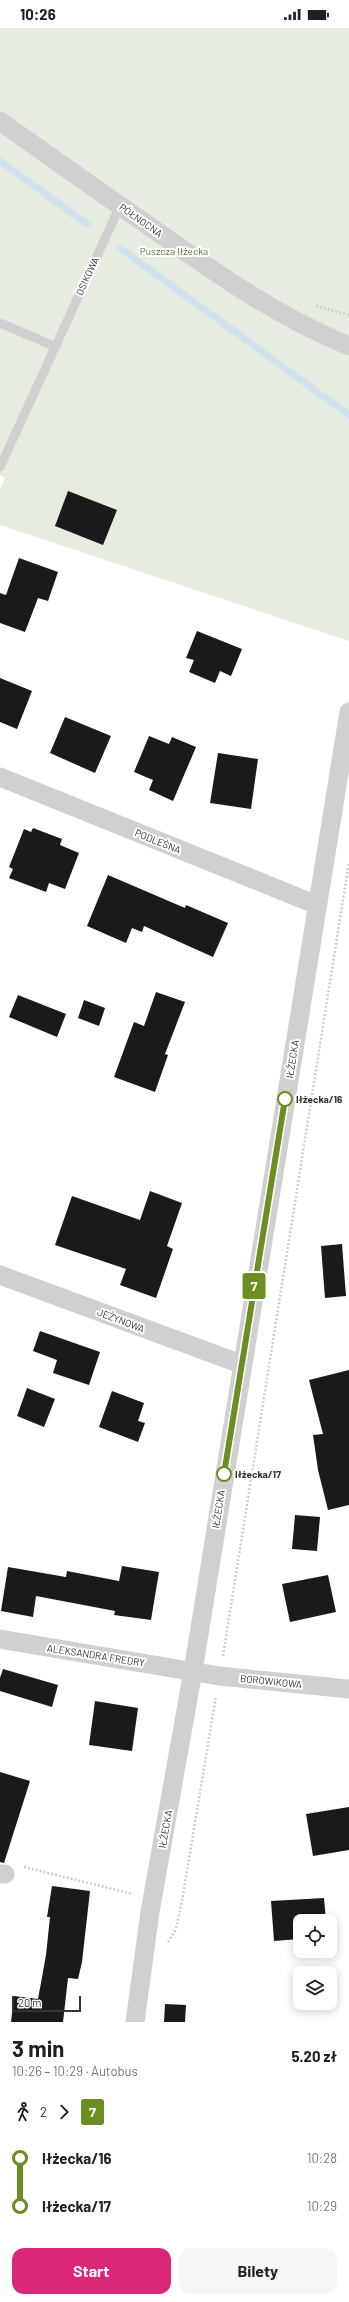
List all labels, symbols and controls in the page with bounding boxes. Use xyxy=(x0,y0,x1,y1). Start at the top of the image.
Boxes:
text: 10:26 xyxy=(20,5,56,23)
street label: PÓŁNOCNA xyxy=(117,201,165,239)
park label: Puszcza Iłżecka xyxy=(140,245,208,257)
street label: OSIKOWA xyxy=(73,255,101,297)
street label: PODLEŚNA xyxy=(133,826,183,856)
street label: IŁŻECKA xyxy=(283,1039,301,1079)
marker: Iłżecka/16 xyxy=(277,1091,293,1107)
place label: Iłżecka/16 xyxy=(296,1093,343,1105)
line badge: 7 xyxy=(241,1273,267,1299)
text: 7 xyxy=(251,1277,257,1294)
street label: JEŻYNOWA xyxy=(96,1305,146,1335)
marker: Iłżecka/17 xyxy=(216,1466,232,1482)
place label: Iłżecka/17 xyxy=(235,1468,281,1480)
street label: IŁŻECKA xyxy=(209,1489,227,1529)
street label: ALEKSANDRA FREDRY xyxy=(46,1641,146,1669)
street label: BOROWIKOWA xyxy=(239,1672,303,1690)
street label: IŁŻECKA xyxy=(156,1809,174,1849)
map controls xyxy=(293,1914,337,2010)
button: locate xyxy=(293,1914,337,1958)
button: layers xyxy=(293,1966,337,2010)
scale bar xyxy=(12,1994,81,2013)
text: 20 m xyxy=(18,1996,41,2009)
text: 3 min xyxy=(12,2035,64,2061)
text: 5.20 zł xyxy=(291,2047,337,2065)
text: 10:26 – 10:29 · Autobus xyxy=(12,2063,138,2079)
icon: walk xyxy=(12,2101,34,2123)
icon: forward xyxy=(53,2101,75,2123)
text: 7 xyxy=(89,2103,96,2120)
text: 2 xyxy=(40,2104,47,2120)
text: Iłżecka/16 xyxy=(42,2149,112,2167)
text: 10:28 xyxy=(307,2150,337,2166)
text: Iłżecka/17 xyxy=(42,2197,111,2215)
text: 10:29 xyxy=(307,2198,337,2214)
button: Start xyxy=(12,2248,171,2294)
button: Bilety xyxy=(179,2248,337,2294)

